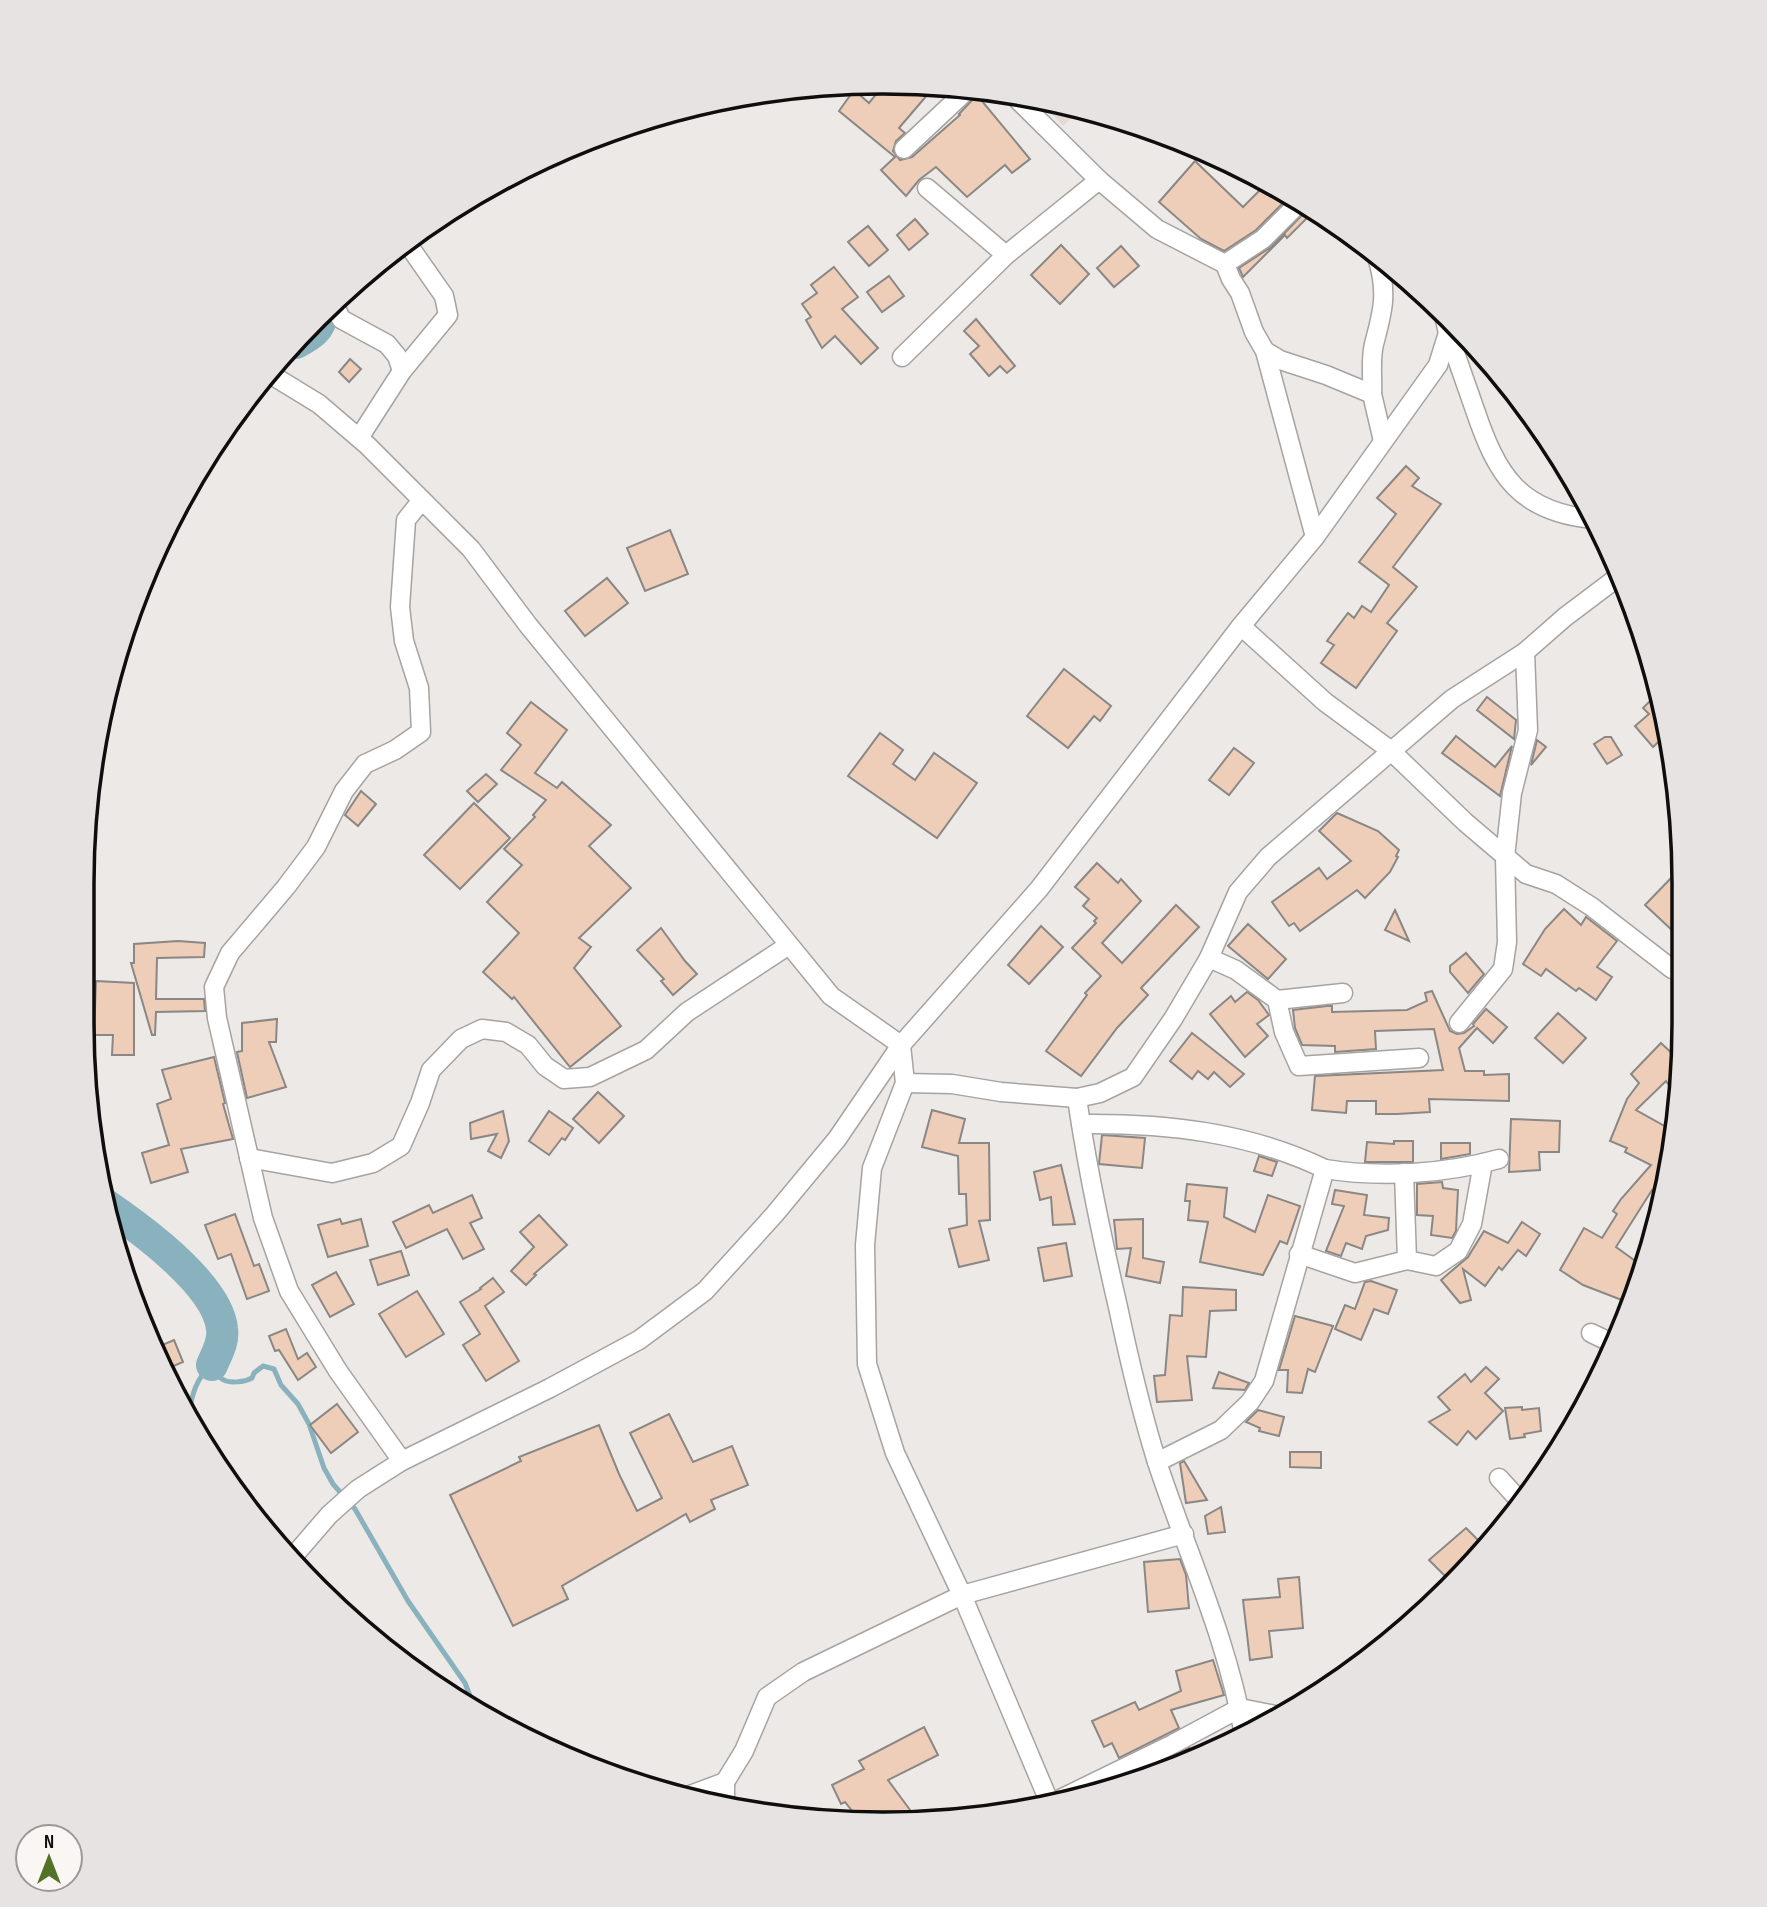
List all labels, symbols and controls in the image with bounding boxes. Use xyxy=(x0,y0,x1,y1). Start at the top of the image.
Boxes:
north arrow xyxy=(14,1823,84,1893)
text: N xyxy=(44,1831,54,1854)

